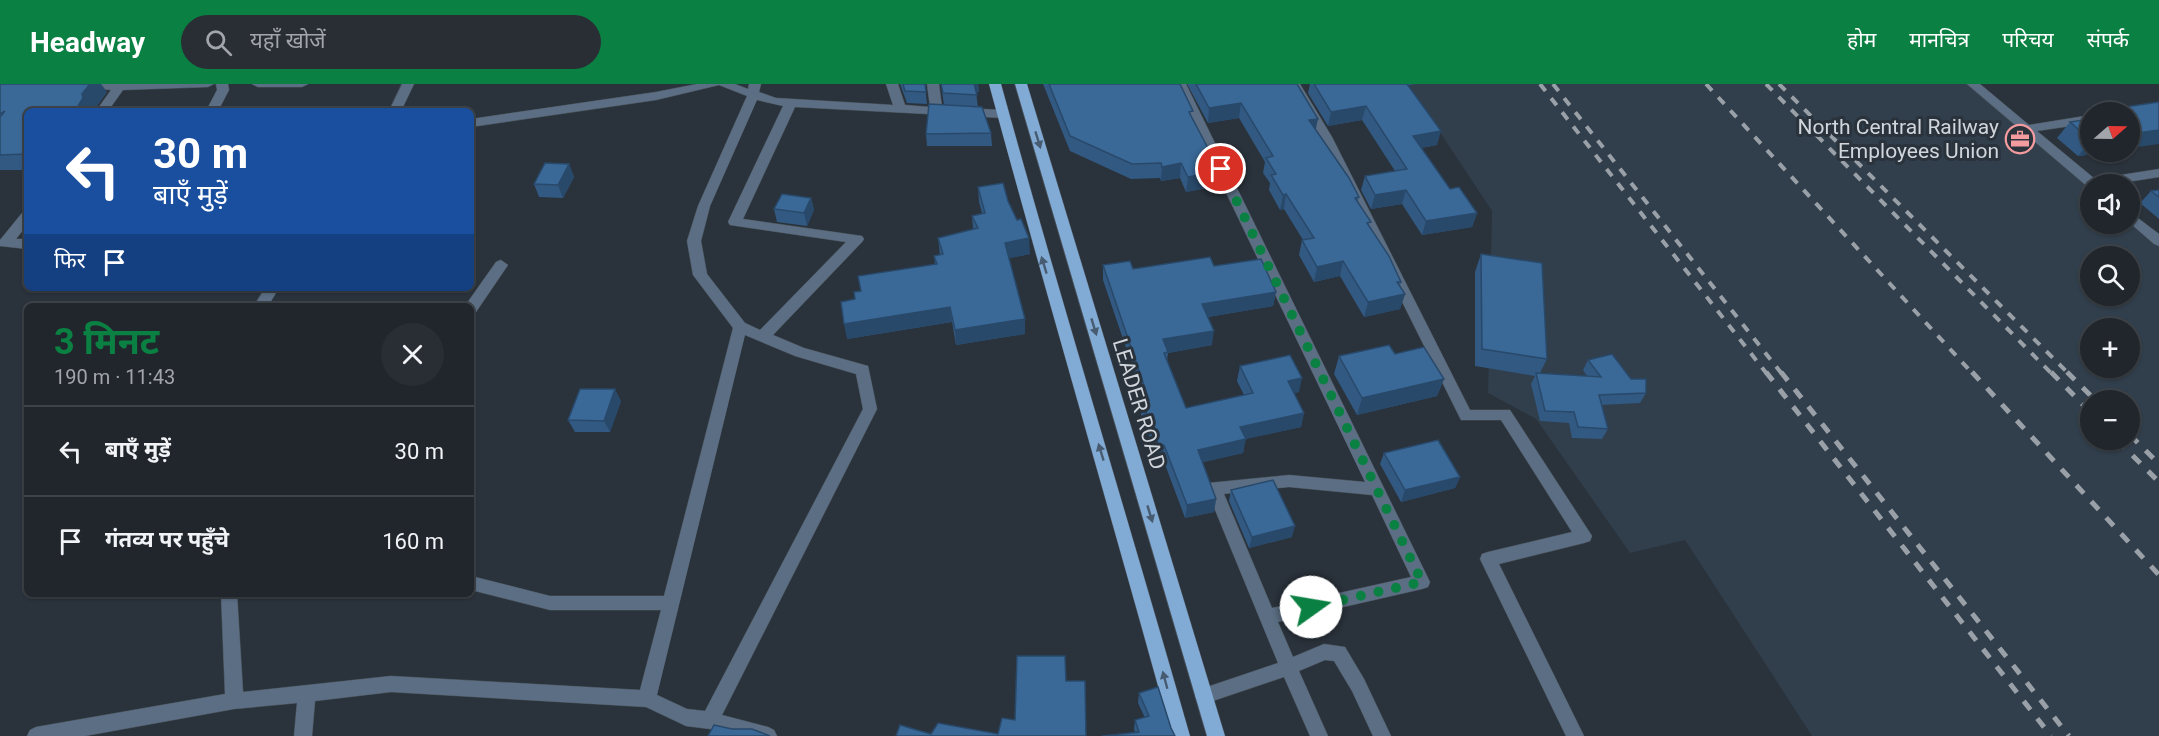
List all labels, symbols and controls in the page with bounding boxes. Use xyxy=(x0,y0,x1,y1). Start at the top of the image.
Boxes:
search box xyxy=(181,15,601,69)
text: Headway xyxy=(30,26,145,59)
icon: search xyxy=(202,26,235,59)
text: यहाँ खोजें xyxy=(250,28,326,53)
text: होम xyxy=(1847,28,1876,52)
text: मानचित्र xyxy=(1909,28,1969,52)
text: परिचय xyxy=(2002,28,2054,52)
text: संपर्क xyxy=(2087,28,2129,52)
north arrow xyxy=(2080,102,2140,162)
map controls xyxy=(2080,102,2140,450)
place label: North Central Railway Employees Union xyxy=(1797,115,1999,163)
office icon: North Central Railway Employees Union xyxy=(2004,123,2036,155)
text: 30 m xyxy=(153,129,248,178)
one-way arrow xyxy=(1034,131,1043,149)
icon: left xyxy=(54,132,132,210)
pin xyxy=(1195,143,1246,194)
icon: arrive xyxy=(1204,152,1237,185)
button: sound xyxy=(2080,174,2140,234)
text: बाएँ मुड़ें xyxy=(153,179,228,211)
icon: arrive xyxy=(98,246,131,279)
button: search xyxy=(2080,246,2140,306)
text: फिर xyxy=(54,248,86,273)
one-way arrow xyxy=(1039,256,1048,274)
one-way arrow xyxy=(1090,318,1099,336)
button: + xyxy=(2080,318,2140,378)
text: 3 मिनट xyxy=(54,321,159,363)
button: close xyxy=(381,323,444,386)
street label: LEADER ROAD xyxy=(1108,336,1170,472)
text: 190 m · 11:43 xyxy=(54,365,175,389)
button: − xyxy=(2080,390,2140,450)
icon: left xyxy=(54,435,87,468)
text: बाएँ मुड़ें xyxy=(105,437,171,462)
text: 30 m xyxy=(395,439,444,464)
one-way arrow xyxy=(1096,442,1105,460)
one-way arrow xyxy=(1146,505,1155,523)
icon: arrive xyxy=(54,525,87,558)
text: गंतव्य पर पहुँचे xyxy=(105,527,229,552)
text: 160 m xyxy=(382,529,444,554)
position arrow xyxy=(1279,575,1343,639)
one-way arrow xyxy=(1160,670,1169,688)

